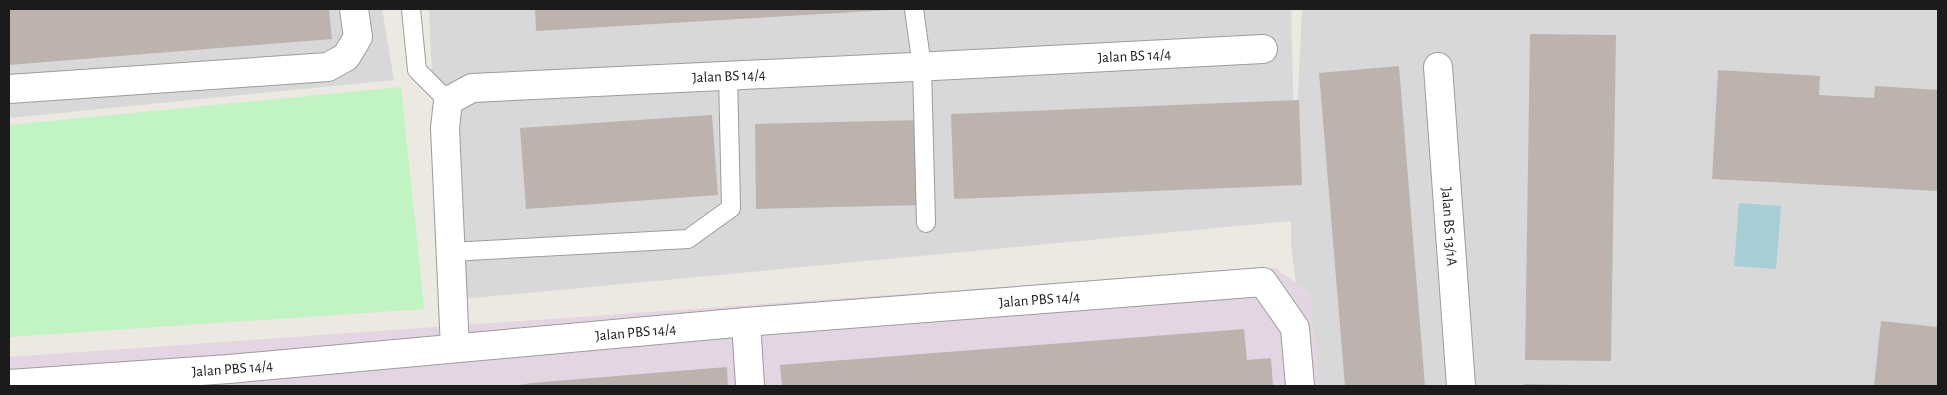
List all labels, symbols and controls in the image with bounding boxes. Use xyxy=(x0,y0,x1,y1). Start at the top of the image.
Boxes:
street label: Jalan BS 14/4 xyxy=(1097,46,1172,65)
street label: Jalan BS 14/4 xyxy=(692,67,766,85)
street label: Jalan BS 13/1A xyxy=(1439,187,1460,267)
street label: Jalan PBS 14/4 xyxy=(998,289,1081,310)
street label: Jalan PBS 14/4 xyxy=(595,321,677,343)
street label: Jalan PBS 14/4 xyxy=(191,358,274,379)

